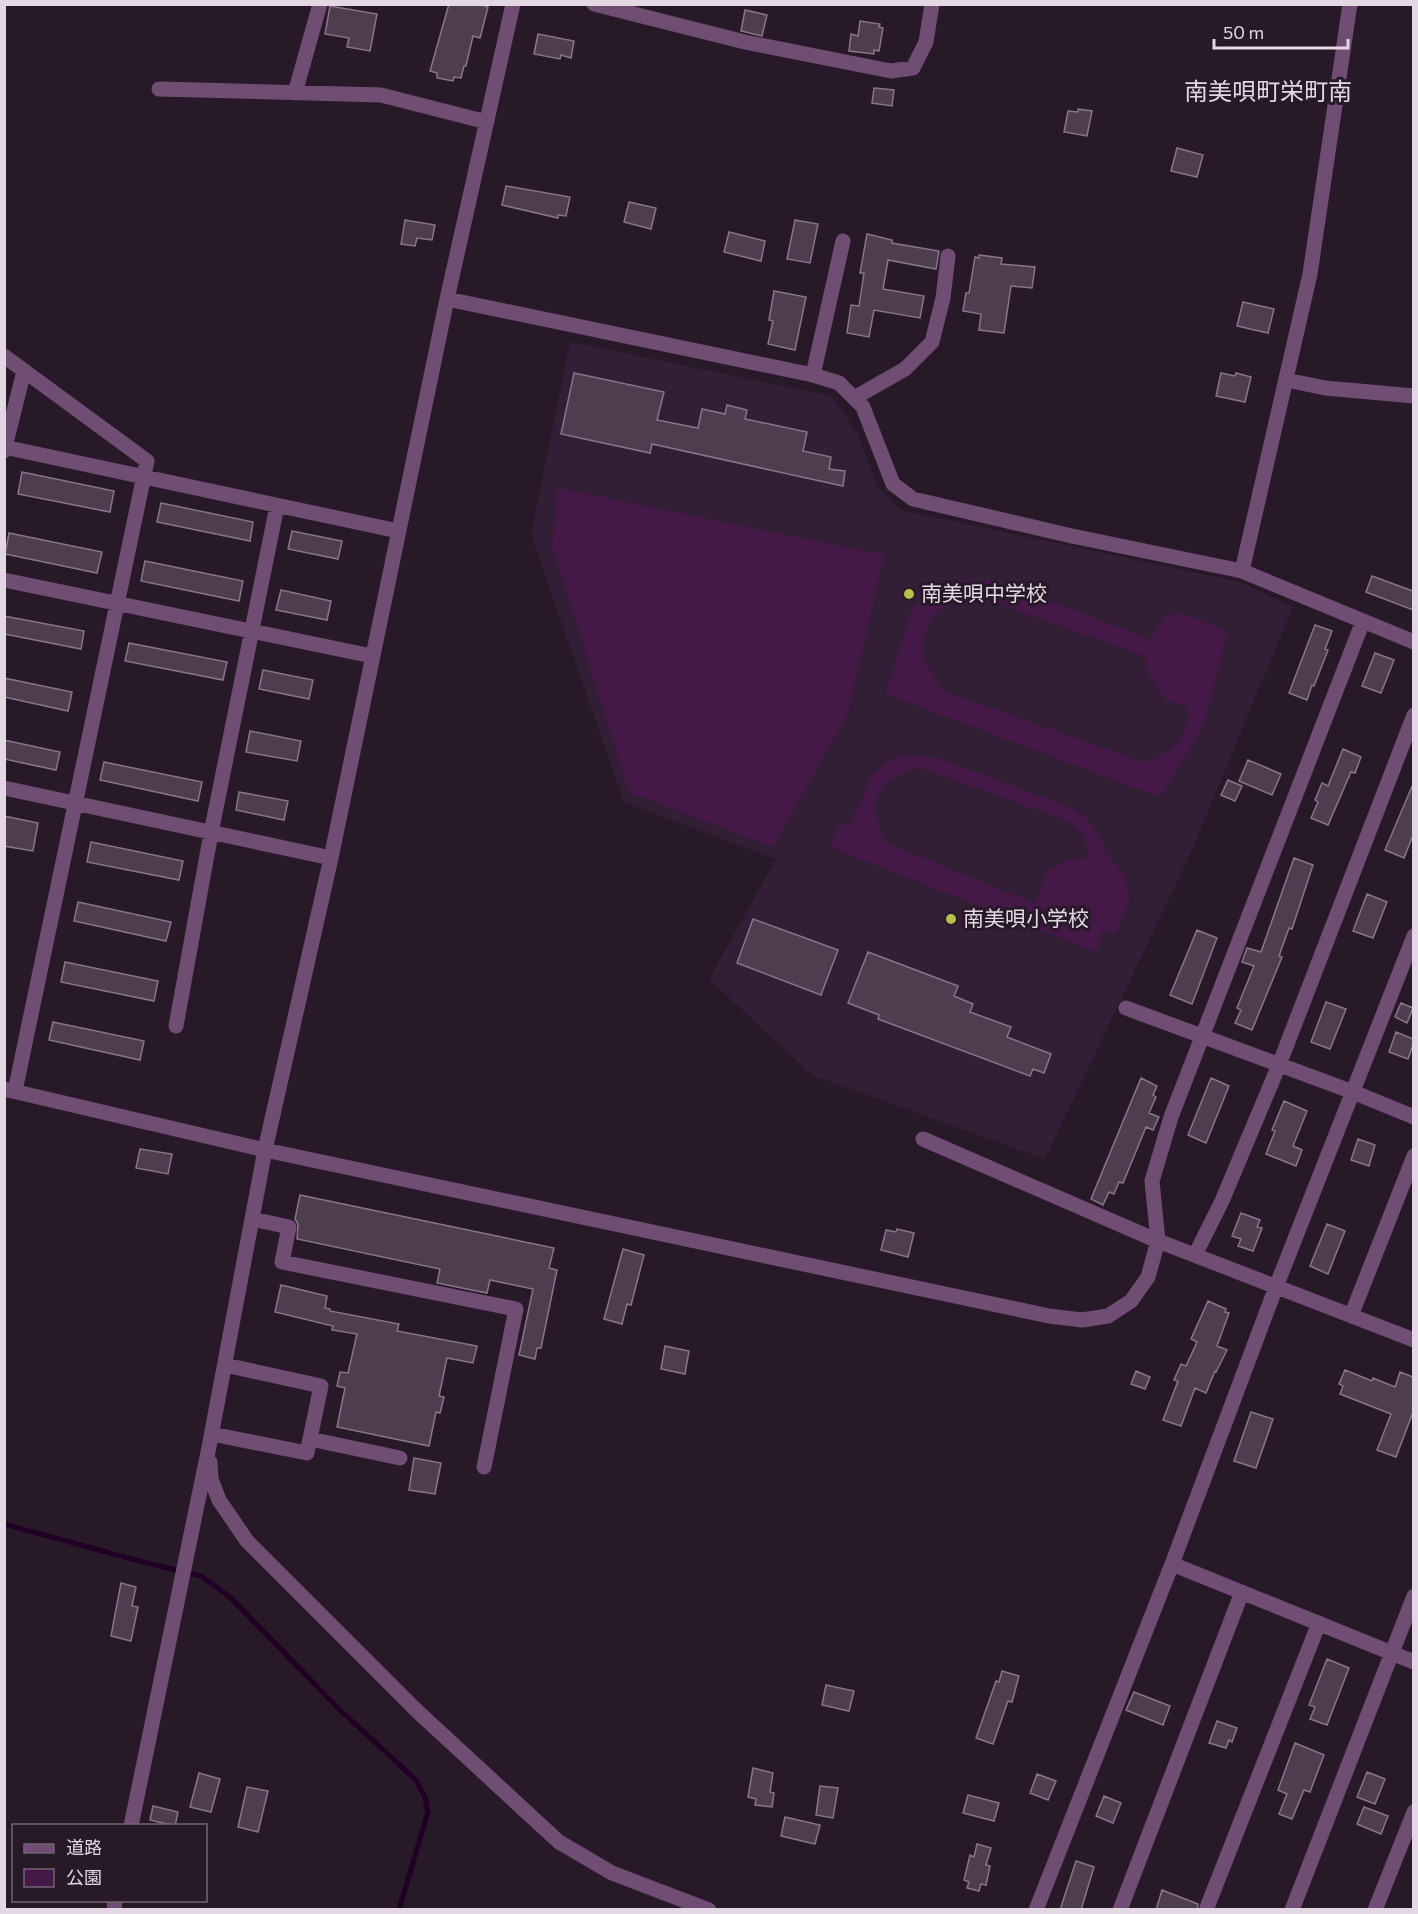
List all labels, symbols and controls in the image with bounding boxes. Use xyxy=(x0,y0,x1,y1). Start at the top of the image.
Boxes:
scale bar xyxy=(1214,12,1348,50)
text: 50 m xyxy=(1223,21,1264,43)
district label: 南美唄町栄町南 xyxy=(1184,76,1352,105)
place label: 南美唄中学校 xyxy=(921,580,1047,605)
marker: 南美唄中学校 xyxy=(902,587,916,601)
place label: 南美唄小学校 xyxy=(963,905,1089,930)
marker: 南美唄小学校 xyxy=(944,912,958,926)
legend xyxy=(12,1824,207,1902)
text: 道路 xyxy=(66,1836,102,1858)
text: 公園 xyxy=(66,1866,102,1888)

